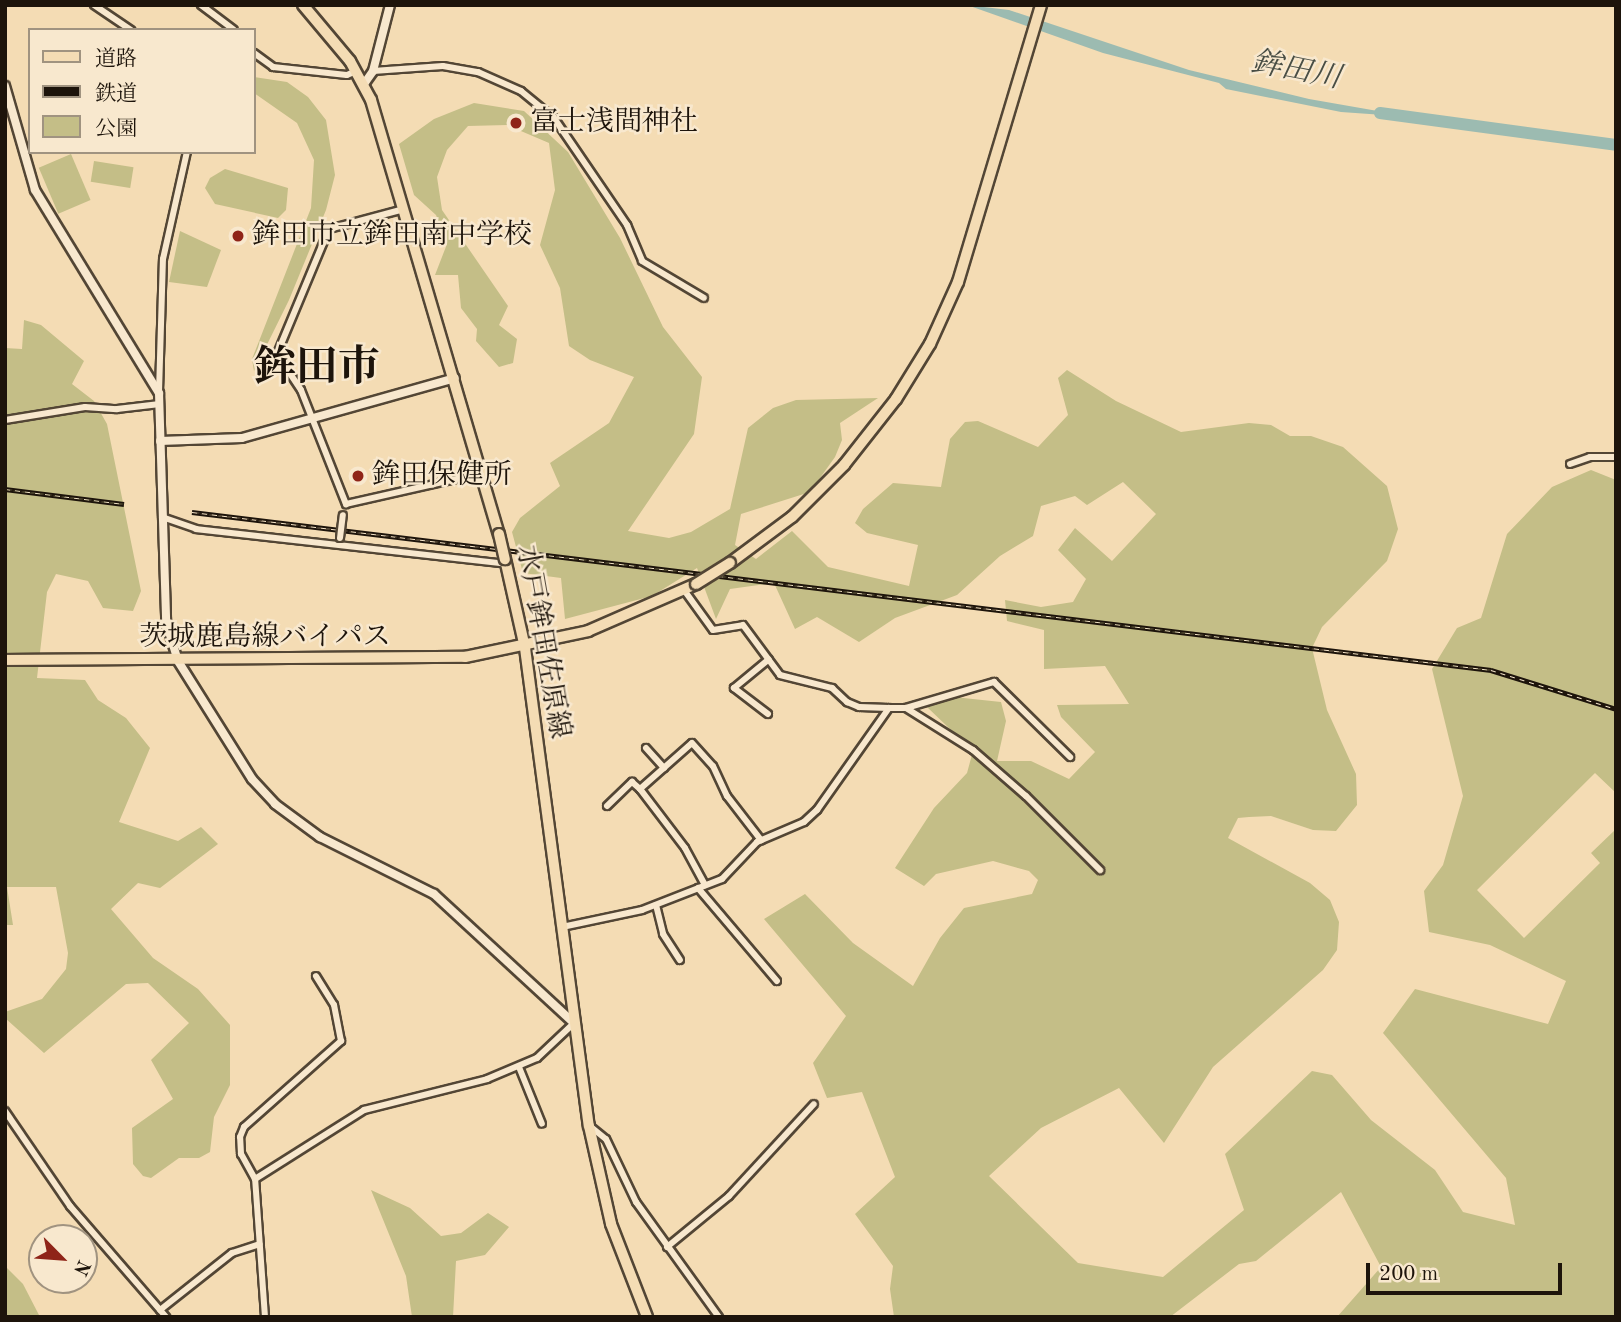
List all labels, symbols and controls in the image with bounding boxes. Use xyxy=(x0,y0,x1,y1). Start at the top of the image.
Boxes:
legend xyxy=(28,28,256,154)
water label: 鉾田川 xyxy=(1248,45,1344,97)
text: 道路 xyxy=(95,49,137,70)
text: 鉄道 xyxy=(95,84,137,105)
place label: 富士浅間神社 xyxy=(530,106,698,140)
marker: 富士浅間神社 xyxy=(508,115,524,131)
text: 公園 xyxy=(95,119,137,140)
place label: 鉾田市立鉾田南中学校 xyxy=(252,219,532,253)
marker: 鉾田市立鉾田南中学校 xyxy=(230,228,246,244)
district label: 鉾田市 xyxy=(254,344,380,394)
place label: 鉾田保健所 xyxy=(372,459,512,493)
marker: 鉾田保健所 xyxy=(350,468,366,484)
street label: 水戸鉾田佐原線 xyxy=(508,543,576,741)
street label: 茨城鹿島線バイパス xyxy=(139,621,391,655)
north arrow xyxy=(28,1224,98,1294)
scale bar xyxy=(1369,1248,1565,1292)
text: N xyxy=(69,1257,92,1278)
text: 200 m xyxy=(1379,1264,1438,1285)

